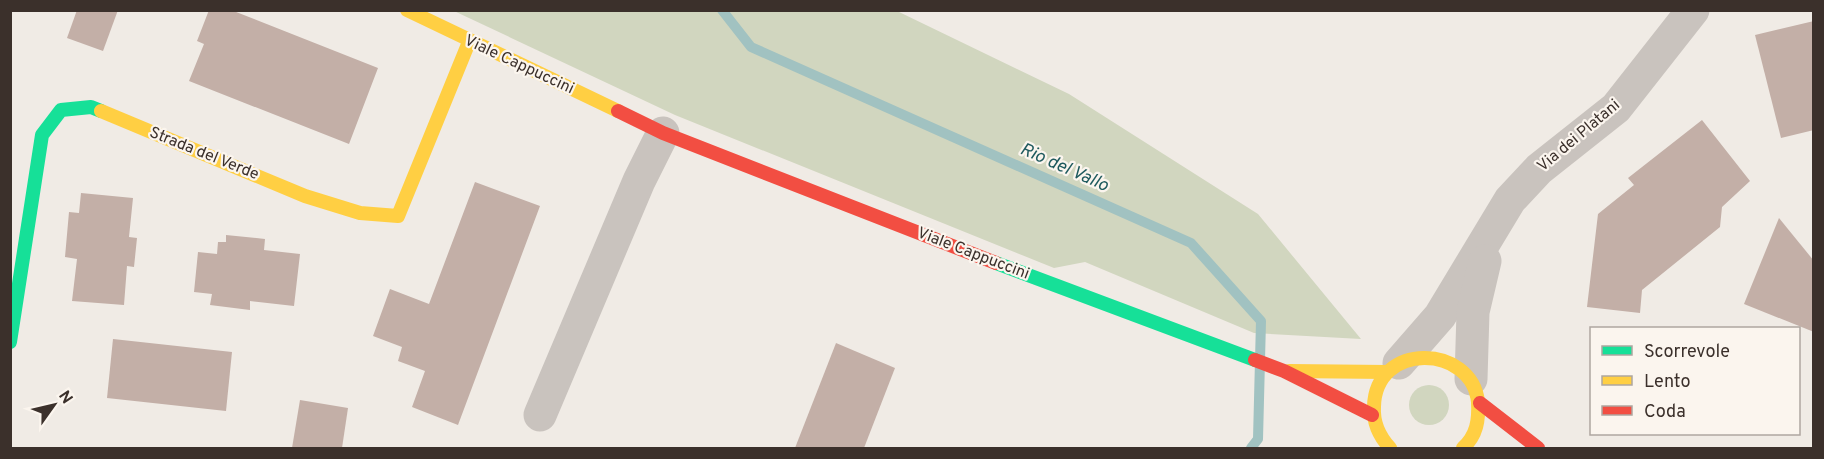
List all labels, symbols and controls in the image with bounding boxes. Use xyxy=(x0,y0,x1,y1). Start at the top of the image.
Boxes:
street label: Viale Cappuccini xyxy=(461,31,577,99)
street label: Via dei Platani xyxy=(1533,96,1625,176)
street label: Strada del Verde xyxy=(146,123,262,185)
water label: Rio del Vallo xyxy=(1016,138,1112,198)
street label: Viale Cappuccini xyxy=(914,223,1032,285)
legend xyxy=(1590,327,1800,435)
text: Scorrevole xyxy=(1644,341,1730,364)
text: Lento xyxy=(1644,371,1690,394)
north arrow xyxy=(24,375,84,435)
text: N xyxy=(53,387,76,408)
text: Coda xyxy=(1644,401,1686,424)

